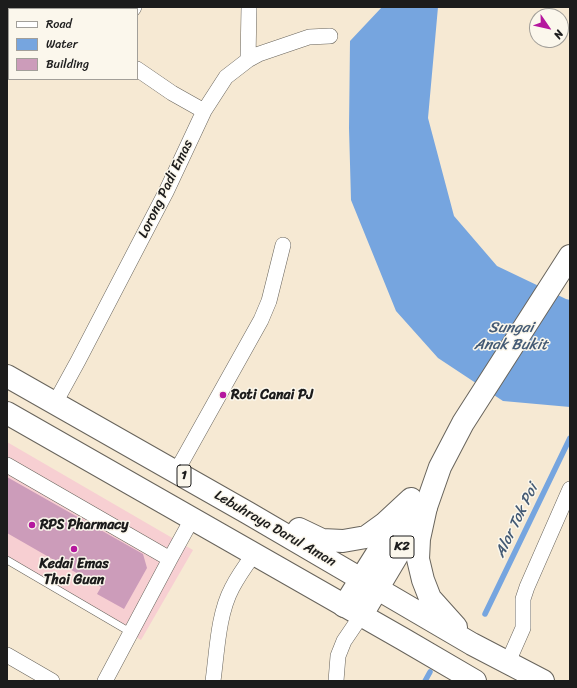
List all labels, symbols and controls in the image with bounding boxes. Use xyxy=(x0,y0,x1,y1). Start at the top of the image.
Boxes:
legend xyxy=(8,8,138,80)
north arrow xyxy=(529,8,569,48)
text: Road xyxy=(46,13,72,35)
text: N xyxy=(549,26,569,43)
text: Water xyxy=(46,33,78,55)
text: Building xyxy=(46,53,89,75)
street label: Lorong Padi Emas xyxy=(135,137,197,241)
water label: Sungai Anak Bukit xyxy=(474,319,548,354)
place label: Roti Canai PJ xyxy=(231,387,313,403)
marker: Roti Canai PJ xyxy=(218,390,228,400)
road number: 1 xyxy=(177,465,191,487)
water label: Alor Tok Poi xyxy=(492,481,542,561)
street label: Lebuhraya Darul Aman xyxy=(211,487,339,571)
place label: RPS Pharmacy xyxy=(40,517,128,533)
marker: RPS Pharmacy xyxy=(27,520,37,530)
road number: K2 xyxy=(390,536,414,558)
marker: Kedai Emas Thai Guan xyxy=(69,544,79,554)
place label: Kedai Emas Thai Guan xyxy=(39,556,109,588)

